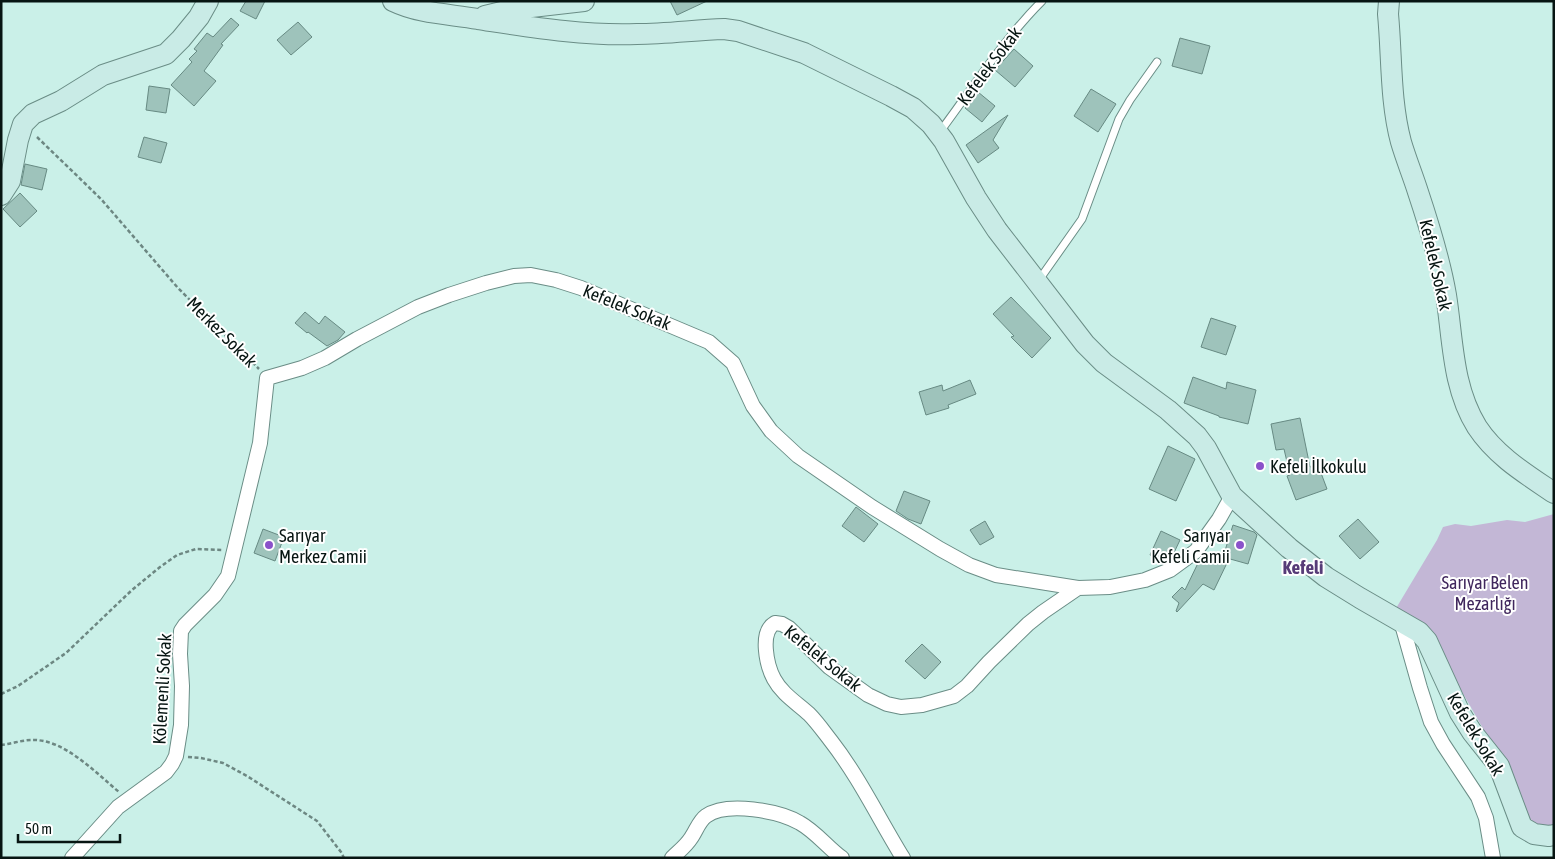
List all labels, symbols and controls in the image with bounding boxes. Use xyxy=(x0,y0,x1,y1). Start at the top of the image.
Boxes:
street label: Kefelek Sokak xyxy=(953,22,1025,110)
street label: Kefelek Sokak xyxy=(1415,217,1457,313)
street label: Kefelek Sokak xyxy=(580,280,674,334)
street label: Merkez Sokak xyxy=(183,293,261,371)
place label: Kefeli İlkokulu xyxy=(1270,456,1367,477)
marker: Kefeli İlkokulu xyxy=(1254,460,1266,472)
place label: Sarıyar Merkez Camii xyxy=(279,525,367,567)
place label: Sarıyar Kefeli Camii xyxy=(1151,525,1231,567)
marker: Sarıyar Merkez Camii xyxy=(263,539,275,551)
marker: Sarıyar Kefeli Camii xyxy=(1234,539,1246,551)
district label: Kefeli xyxy=(1283,556,1323,578)
park label: Sarıyar Belen Mezarlığı xyxy=(1442,572,1528,614)
street label: Kefelek Sokak xyxy=(780,621,866,696)
street label: Kölemenli Sokak xyxy=(149,633,175,745)
street label: Kefelek Sokak xyxy=(1443,689,1509,779)
scale bar xyxy=(18,812,120,844)
text: 50 m xyxy=(25,820,52,837)

